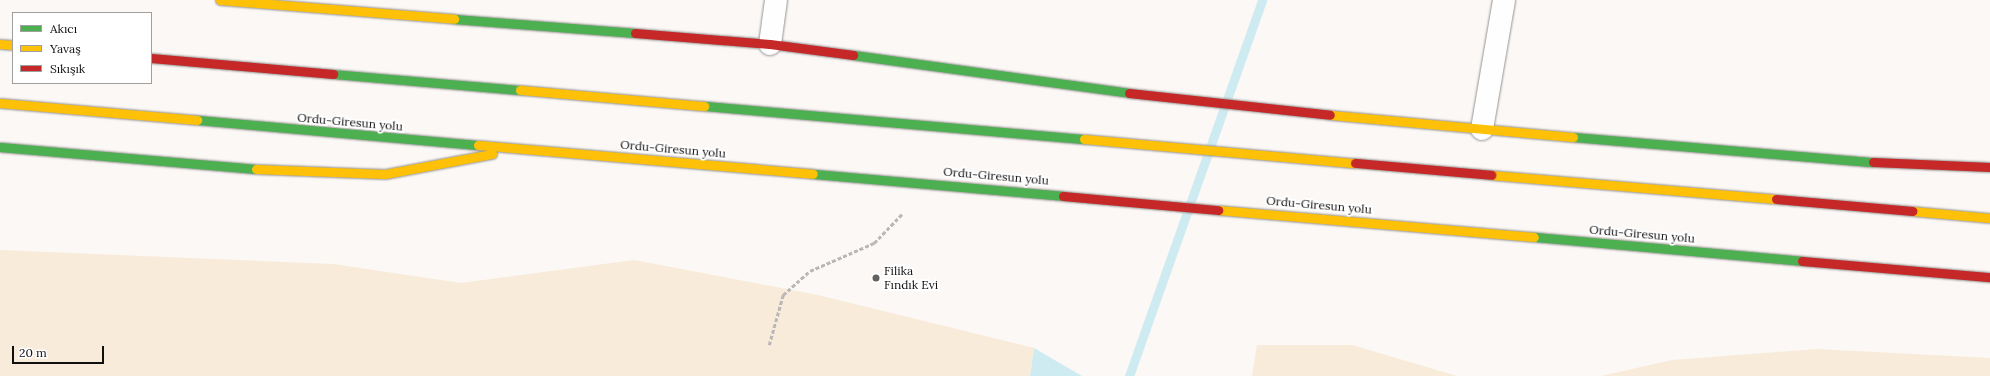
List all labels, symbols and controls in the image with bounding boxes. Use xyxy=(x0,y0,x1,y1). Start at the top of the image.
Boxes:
legend xyxy=(12,12,152,84)
text: Akıcı xyxy=(50,21,77,36)
text: Yavaş xyxy=(50,41,81,56)
text: Sıkışık xyxy=(50,61,85,76)
street label: Ordu-Giresun yolu xyxy=(297,110,403,134)
street label: Ordu-Giresun yolu xyxy=(620,137,726,161)
street label: Ordu-Giresun yolu xyxy=(943,164,1049,188)
street label: Ordu-Giresun yolu xyxy=(1266,193,1372,217)
street label: Ordu-Giresun yolu xyxy=(1589,222,1695,246)
place label: Filika Fındık Evi xyxy=(884,264,938,292)
marker: Filika Fındık Evi xyxy=(871,273,881,283)
scale bar xyxy=(14,338,106,364)
text: 20 m xyxy=(19,345,47,360)

